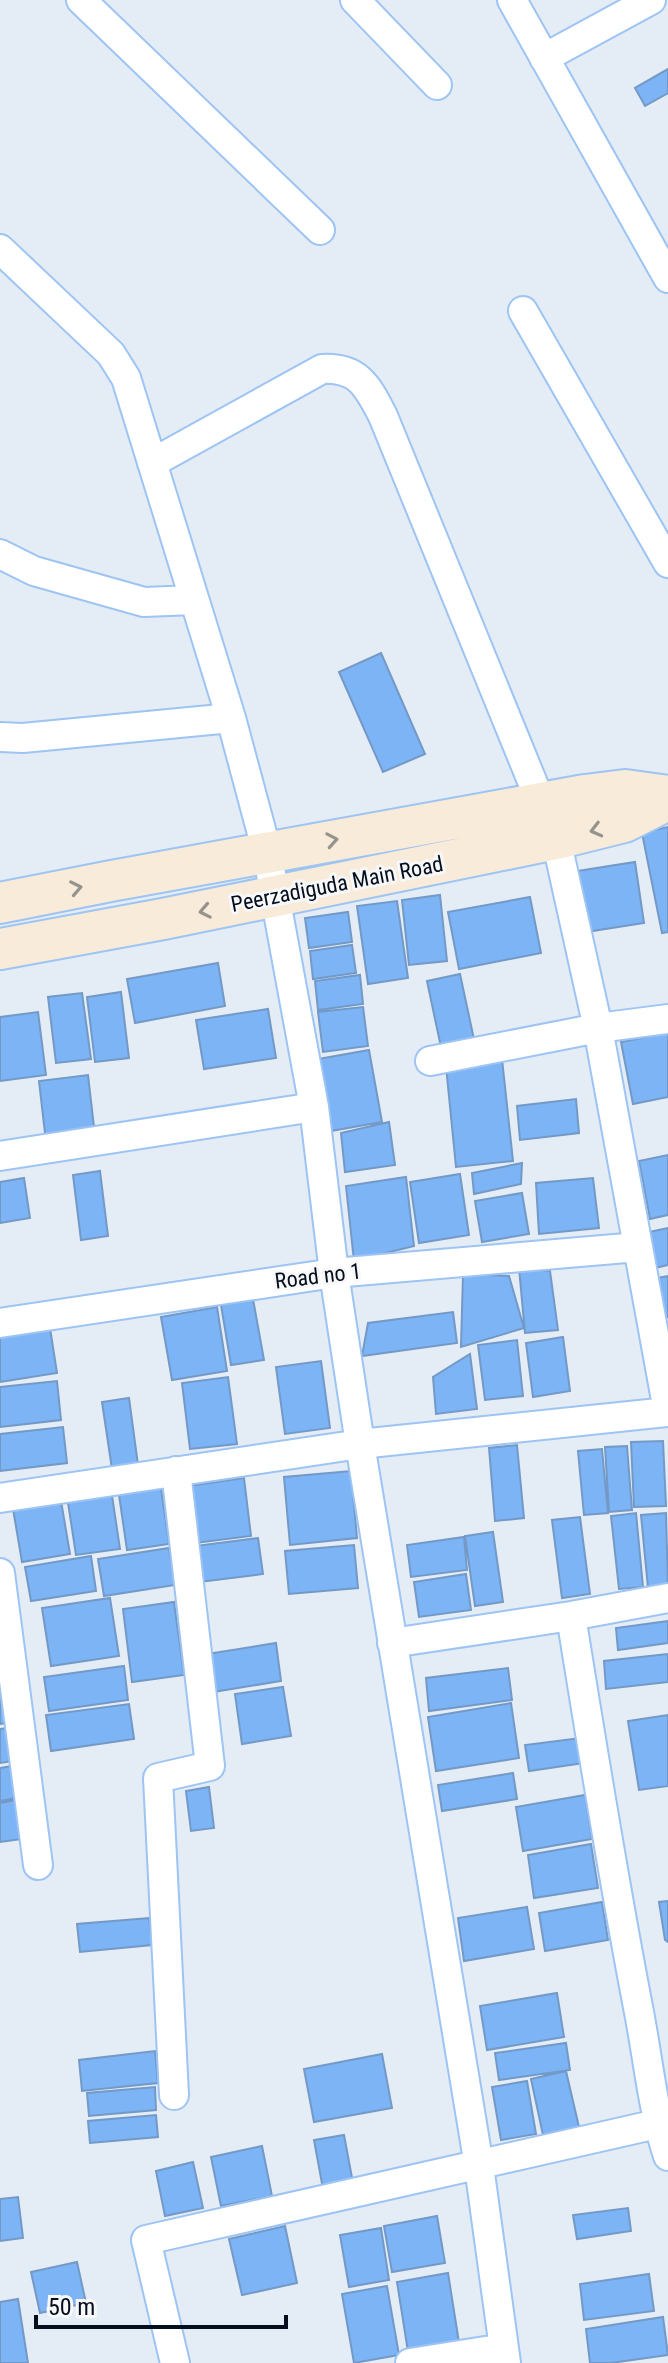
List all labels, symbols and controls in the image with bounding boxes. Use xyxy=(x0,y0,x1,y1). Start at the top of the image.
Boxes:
one-way arrow xyxy=(590,820,604,837)
one-way arrow xyxy=(325,833,339,850)
street label: Peerzadiguda Main Road xyxy=(229,851,445,917)
one-way arrow xyxy=(69,880,83,897)
one-way arrow xyxy=(198,901,211,918)
street label: Road no 1 xyxy=(273,1258,363,1294)
scale bar xyxy=(36,2279,286,2329)
text: 50 m xyxy=(48,2293,95,2321)

